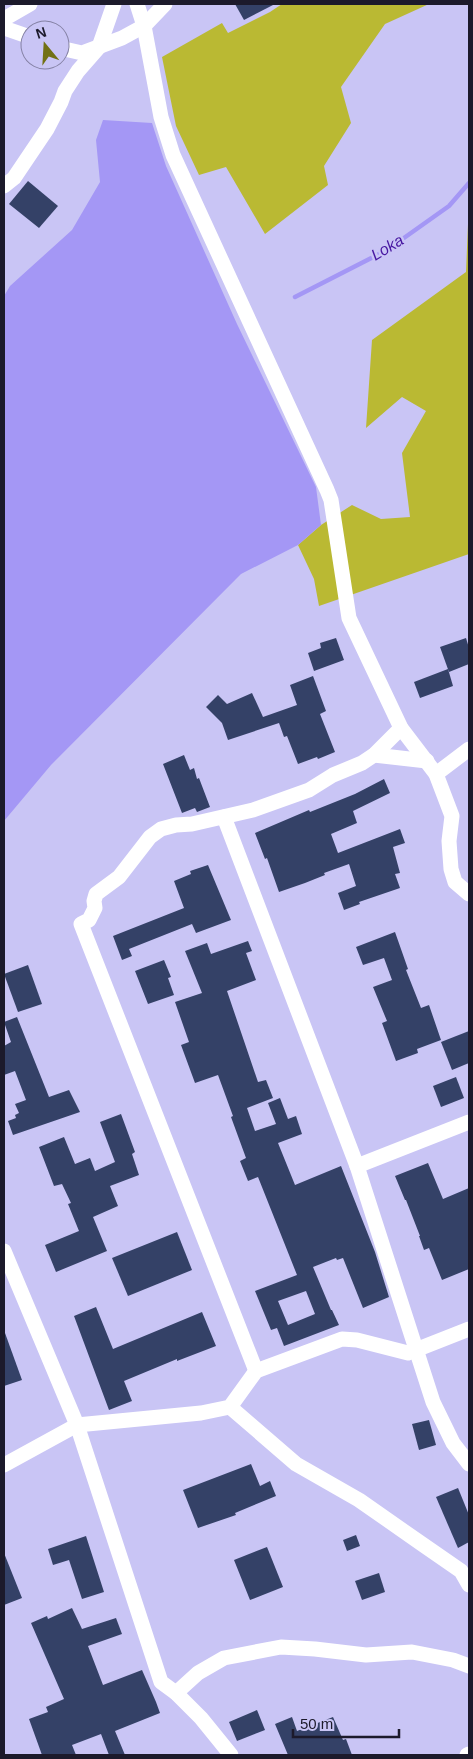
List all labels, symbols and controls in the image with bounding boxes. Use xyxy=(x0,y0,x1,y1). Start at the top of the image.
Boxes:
north arrow xyxy=(20,20,70,70)
text: N xyxy=(34,23,48,42)
water label: Loka xyxy=(368,231,407,264)
scale bar xyxy=(293,1706,399,1738)
text: 50 m xyxy=(300,1715,333,1732)

